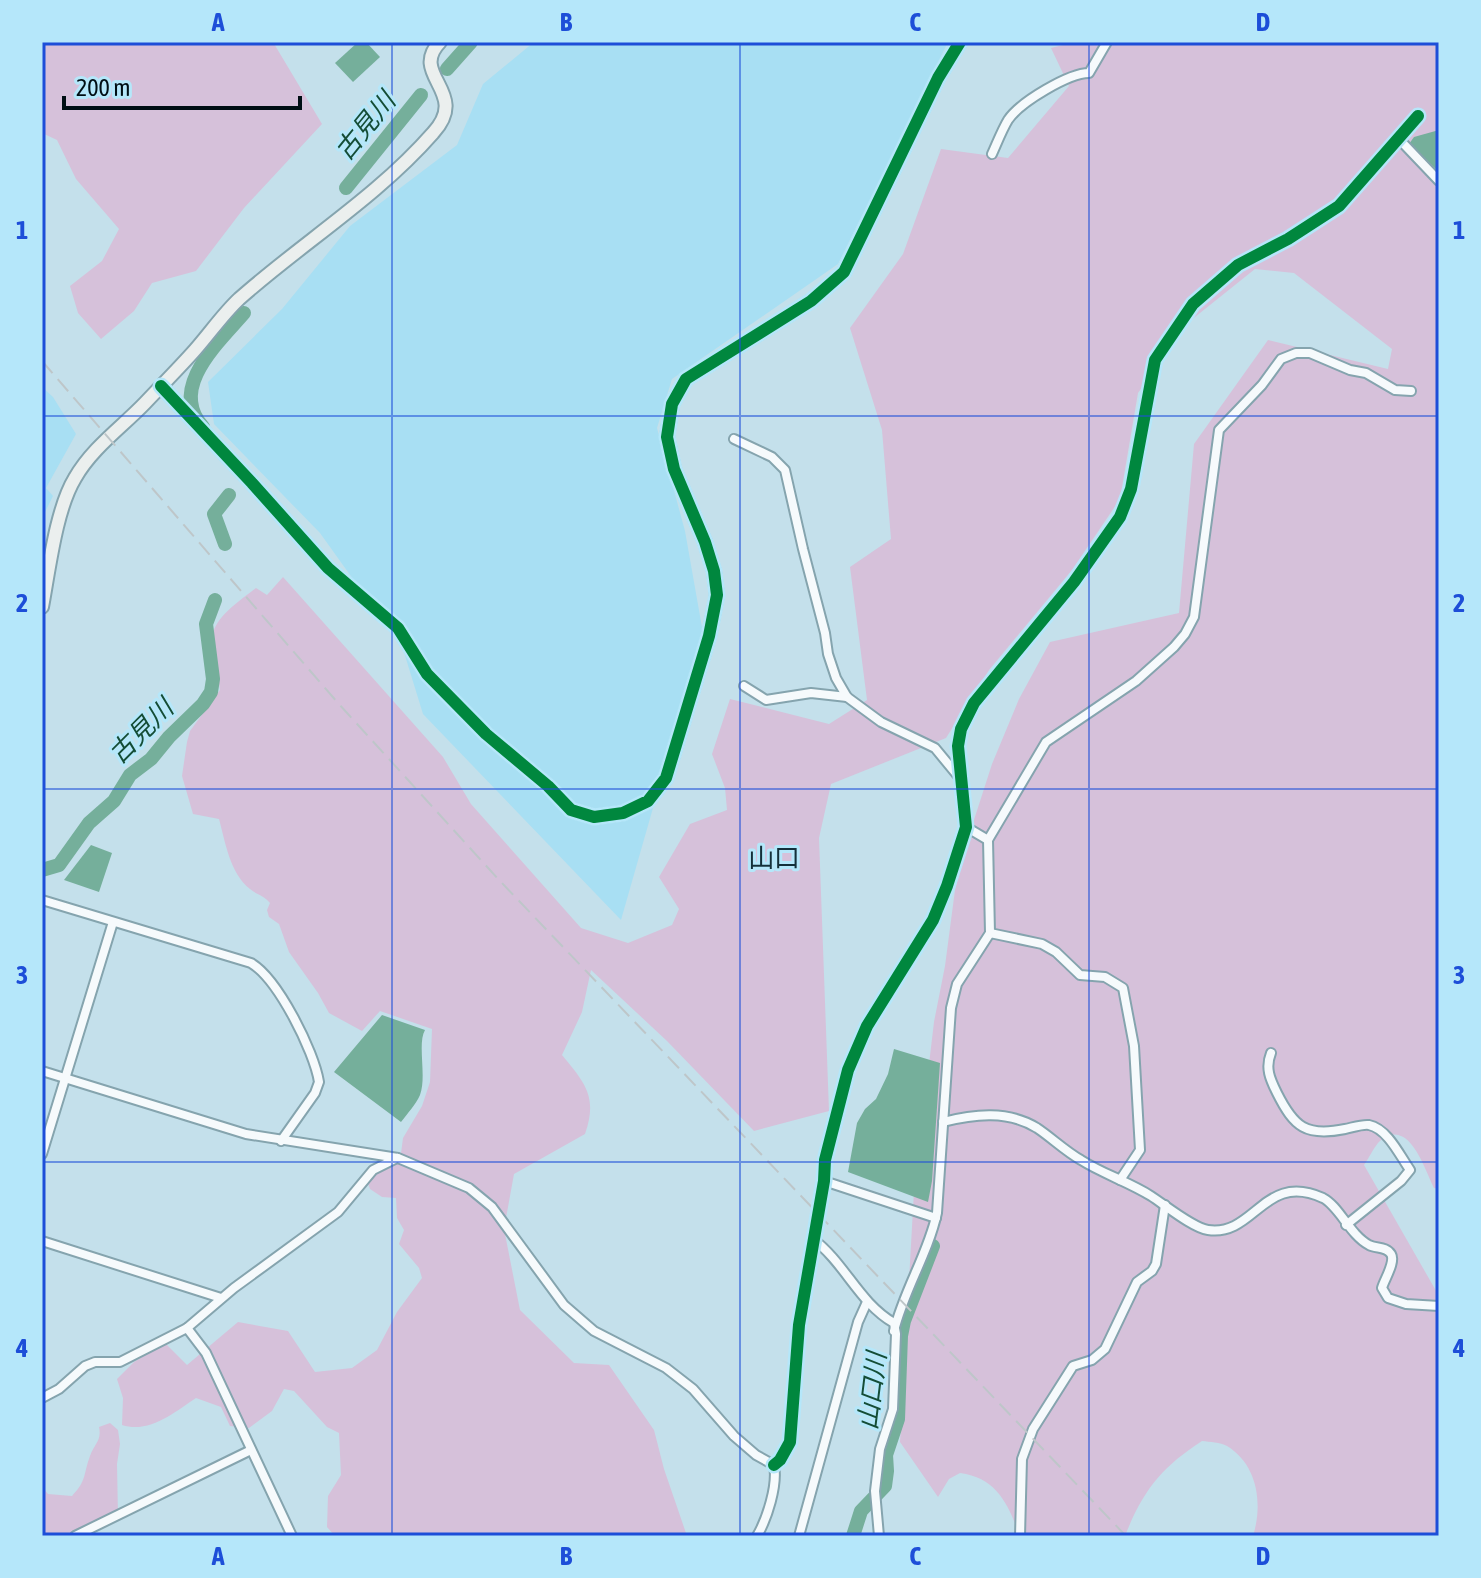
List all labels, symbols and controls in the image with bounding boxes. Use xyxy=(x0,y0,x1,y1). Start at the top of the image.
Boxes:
text: A xyxy=(211,7,225,37)
text: B xyxy=(560,7,573,37)
text: C xyxy=(909,7,921,37)
text: D xyxy=(1256,7,1270,37)
scale bar xyxy=(64,60,300,110)
text: 200 m xyxy=(76,74,130,101)
water label: 古見川 xyxy=(329,84,403,166)
text: 1 xyxy=(16,215,28,245)
text: 1 xyxy=(1453,215,1465,245)
text: 2 xyxy=(16,588,28,618)
text: 2 xyxy=(1453,588,1465,618)
water label: 古見川 xyxy=(103,691,181,769)
district label: 山口 xyxy=(748,843,800,873)
text: 3 xyxy=(16,960,28,990)
text: 3 xyxy=(1453,960,1465,990)
text: 4 xyxy=(15,1333,28,1363)
text: 4 xyxy=(1452,1333,1465,1363)
water label: 山口川 xyxy=(852,1347,892,1432)
text: A xyxy=(211,1541,225,1571)
text: B xyxy=(560,1541,573,1571)
text: C xyxy=(909,1541,921,1571)
text: D xyxy=(1256,1541,1270,1571)

